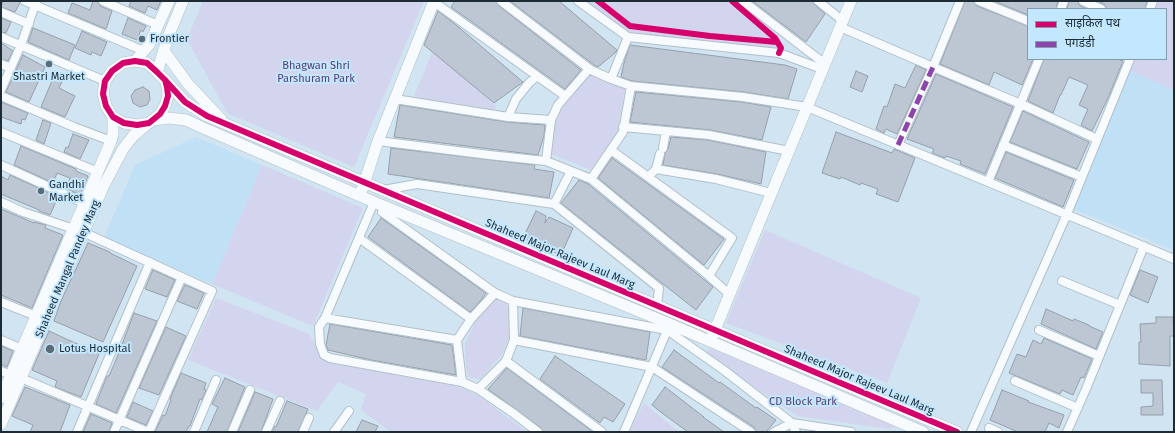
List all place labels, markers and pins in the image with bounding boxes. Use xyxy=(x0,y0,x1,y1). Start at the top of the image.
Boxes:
place label: Frontier xyxy=(150,32,189,46)
marker: Frontier xyxy=(137,34,147,44)
marker: Shastri Market xyxy=(44,59,54,69)
place label: Shastri Market xyxy=(13,70,85,84)
place label: Gandhi Market xyxy=(49,178,84,204)
marker: Gandhi Market xyxy=(36,186,46,196)
place label: Lotus Hospital xyxy=(59,342,131,356)
marker: Lotus Hospital xyxy=(44,343,56,355)

